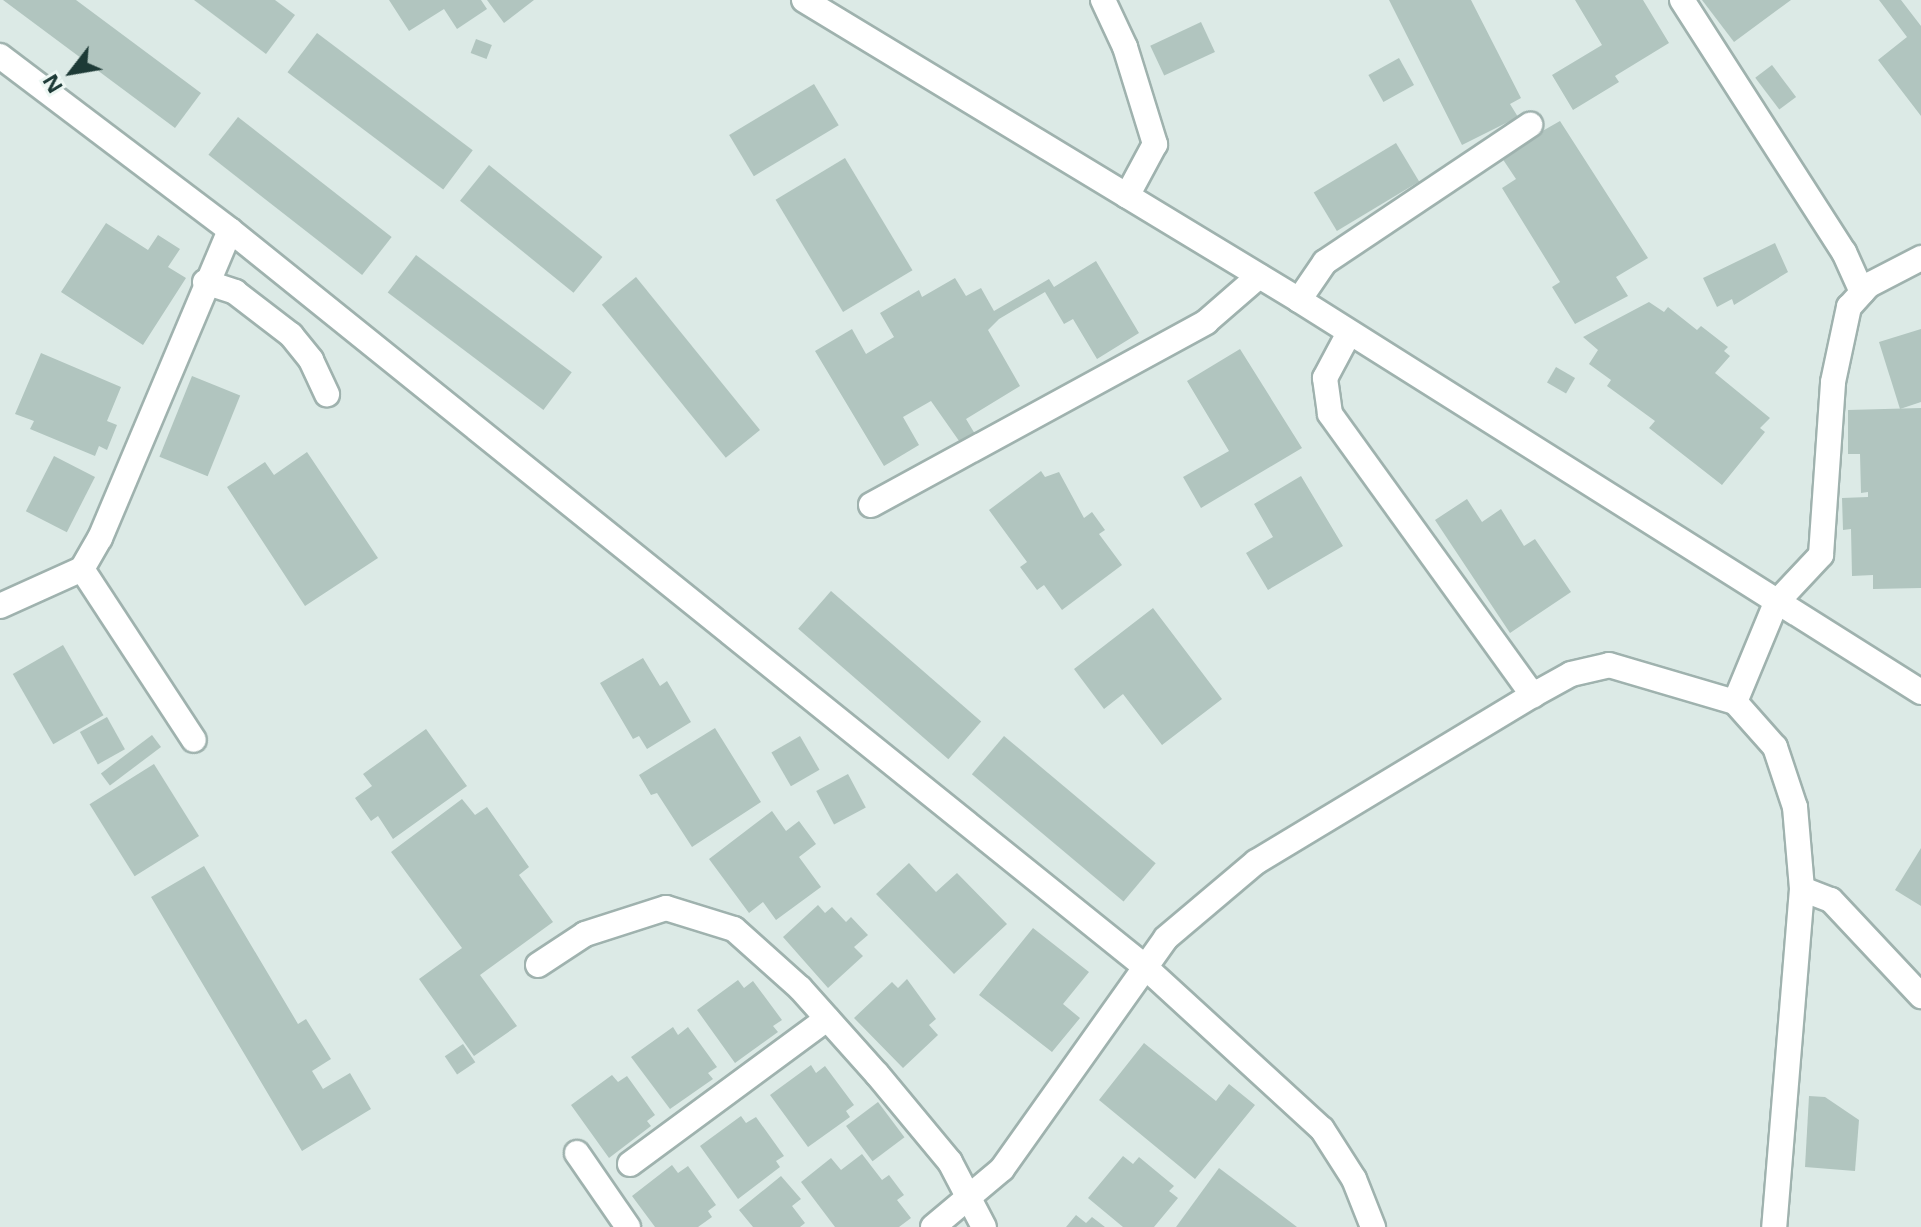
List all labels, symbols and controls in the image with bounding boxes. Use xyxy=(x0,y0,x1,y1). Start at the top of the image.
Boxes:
north arrow xyxy=(32,32,112,112)
text: N xyxy=(34,69,69,100)

